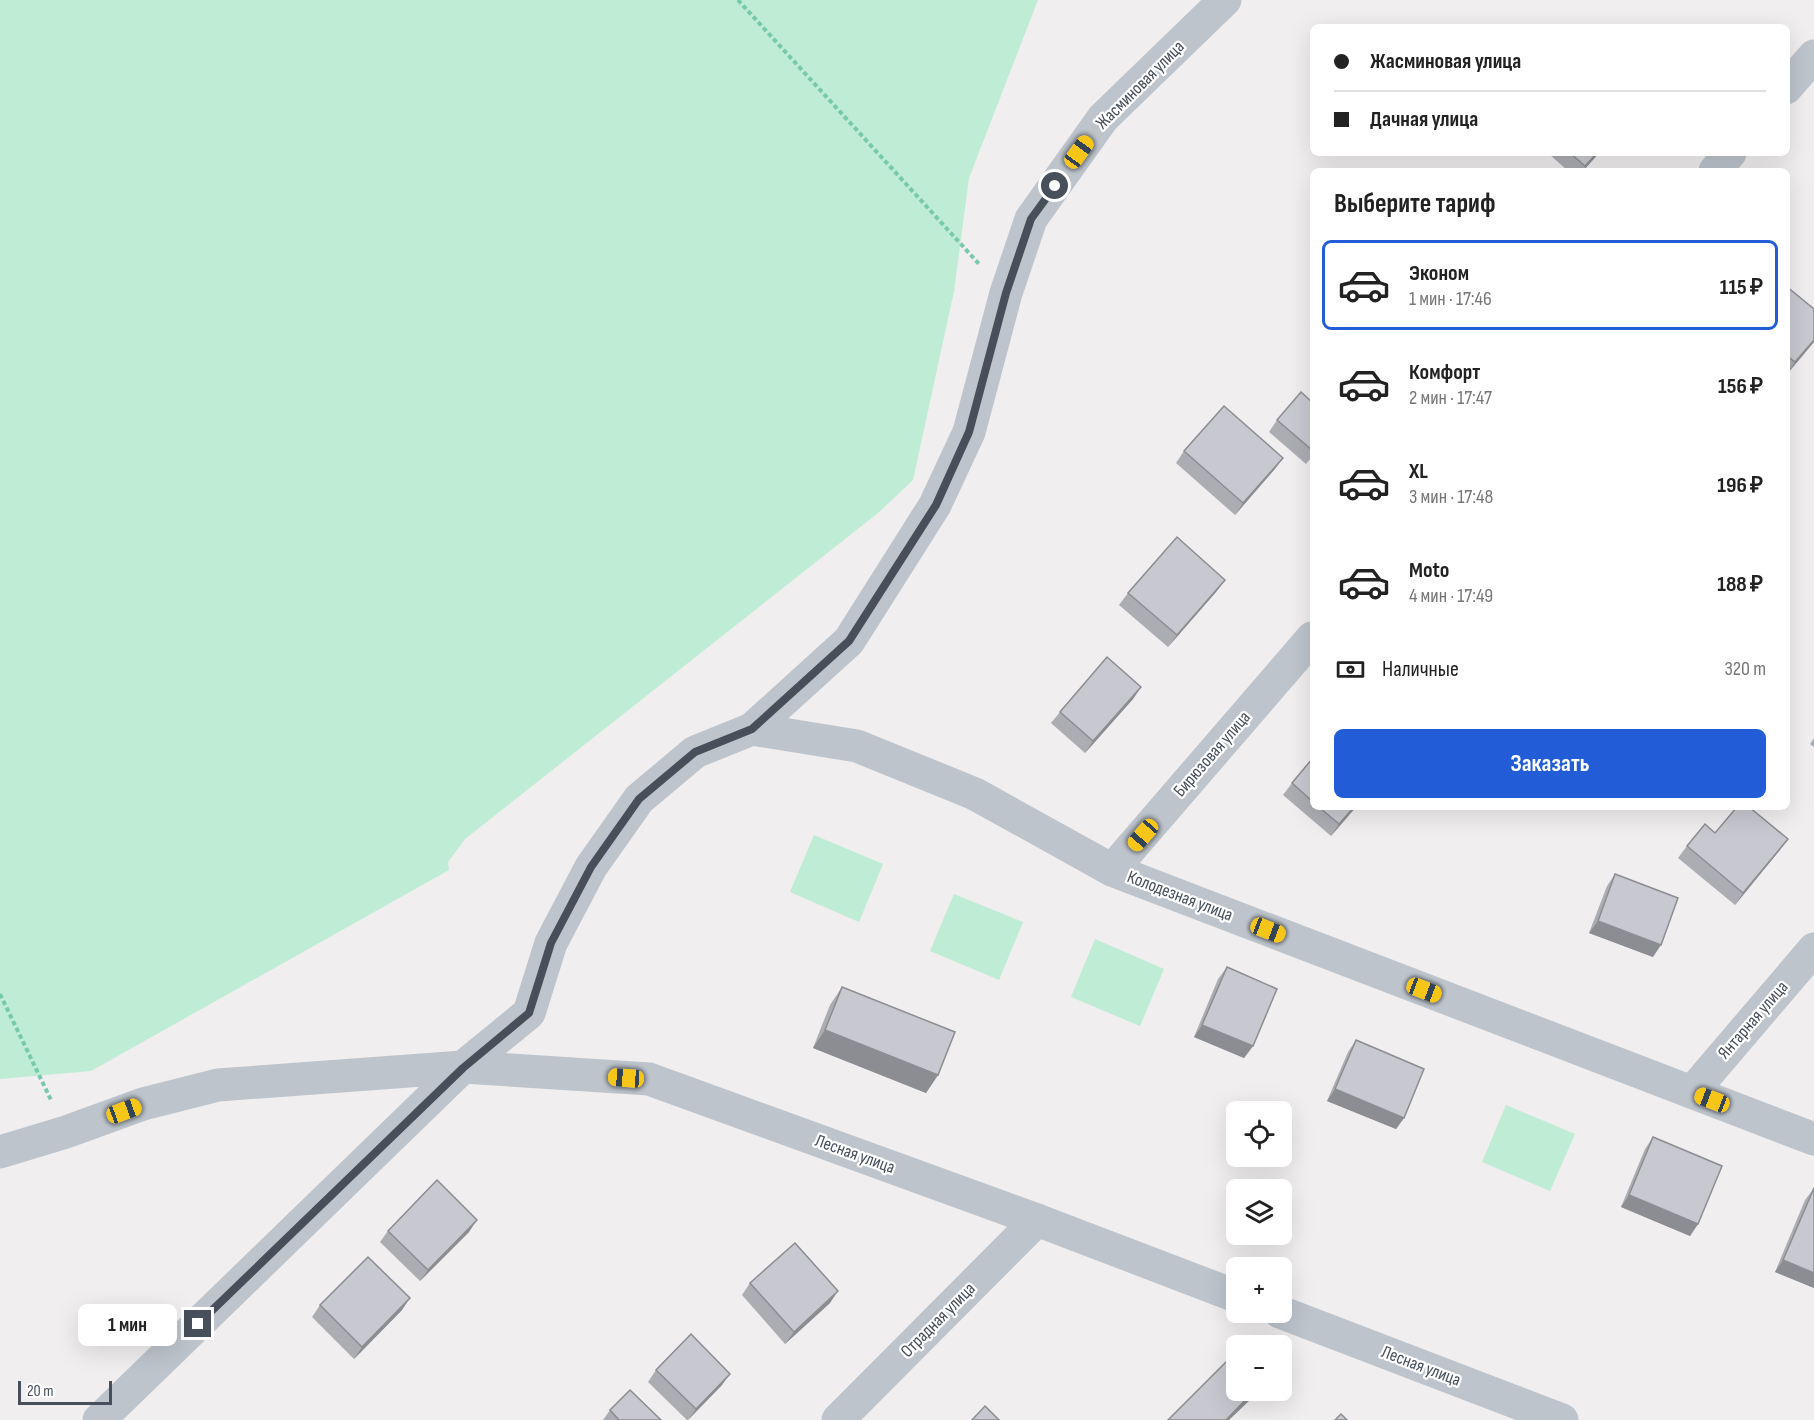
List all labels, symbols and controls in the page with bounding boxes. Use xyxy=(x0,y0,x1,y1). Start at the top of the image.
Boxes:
street label: Жасминовая улица xyxy=(1091,36,1189,134)
text: Жасминовая улица xyxy=(1370,48,1521,75)
text: Дачная улица xyxy=(1370,106,1478,133)
car xyxy=(1061,132,1097,172)
route start xyxy=(1041,172,1068,199)
text: Выберите тариф xyxy=(1334,188,1496,220)
icon: car xyxy=(1337,258,1391,312)
text: Эконом xyxy=(1409,260,1469,287)
text: 115 ₽ xyxy=(1720,274,1763,301)
text: 1 мин · 17:46 xyxy=(1409,287,1492,311)
icon: car xyxy=(1337,357,1391,411)
text: Комфорт xyxy=(1409,359,1480,386)
text: 156 ₽ xyxy=(1718,373,1763,400)
text: 2 мин · 17:47 xyxy=(1409,386,1492,410)
icon: car xyxy=(1337,456,1391,510)
text: XL xyxy=(1409,458,1428,485)
text: 196 ₽ xyxy=(1717,472,1763,499)
text: 3 мин · 17:48 xyxy=(1409,485,1493,509)
icon: car xyxy=(1337,555,1391,609)
text: Moto xyxy=(1409,557,1449,584)
text: 188 ₽ xyxy=(1717,571,1763,598)
text: 4 мин · 17:49 xyxy=(1409,584,1493,608)
icon: cash xyxy=(1334,653,1367,686)
text: Наличные xyxy=(1382,656,1459,683)
text: 320 m xyxy=(1724,657,1766,681)
street label: Бирюзовая улица xyxy=(1169,707,1255,801)
button: Заказать xyxy=(1334,729,1766,798)
car xyxy=(1124,816,1162,854)
street label: Колодезная улица xyxy=(1124,866,1236,926)
car xyxy=(1248,915,1288,945)
car xyxy=(1404,975,1444,1005)
street label: Янтарная улица xyxy=(1713,977,1793,1063)
car xyxy=(607,1068,645,1088)
car xyxy=(1692,1085,1732,1115)
car xyxy=(104,1096,144,1126)
map controls xyxy=(1226,1101,1292,1401)
button: locate xyxy=(1226,1101,1292,1167)
street label: Лесная улица xyxy=(812,1130,898,1178)
button: layers xyxy=(1226,1179,1292,1245)
button: + xyxy=(1226,1257,1292,1323)
street label: Отрадная улица xyxy=(896,1278,980,1362)
callout: 1 мин xyxy=(78,1303,177,1345)
route end xyxy=(184,1310,211,1337)
text: 1 мин xyxy=(108,1313,147,1337)
button: − xyxy=(1226,1335,1292,1401)
street label: Лесная улица xyxy=(1378,1341,1464,1391)
scale bar xyxy=(18,1378,112,1406)
text: 20 m xyxy=(27,1382,54,1401)

